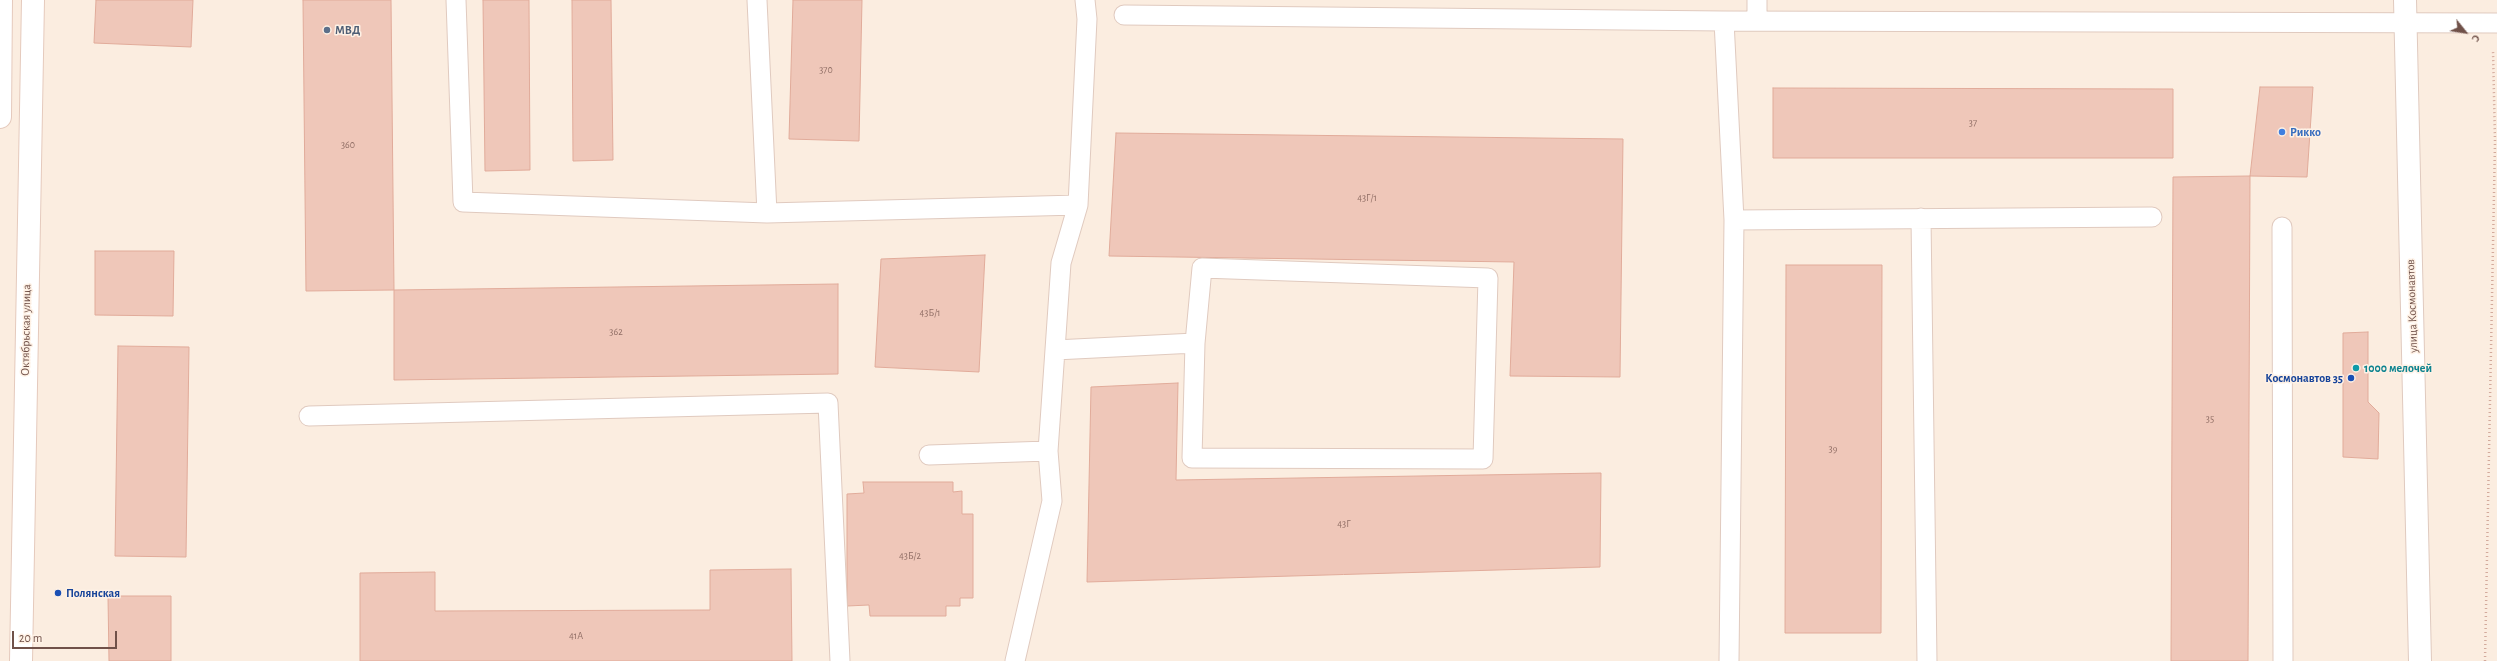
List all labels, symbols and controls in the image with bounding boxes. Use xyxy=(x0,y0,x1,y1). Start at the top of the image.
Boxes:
north arrow xyxy=(2445,12,2485,52)
place label: МВД xyxy=(335,23,360,37)
marker: МВД xyxy=(322,25,332,35)
text: С xyxy=(2470,33,2482,44)
house number: 370 xyxy=(819,64,833,76)
house number: 37 xyxy=(1969,117,1977,129)
place label: Рикко xyxy=(2290,125,2321,139)
marker: Рикко xyxy=(2277,127,2287,137)
house number: 360 xyxy=(341,139,355,151)
house number: 43Г/1 xyxy=(1357,192,1377,204)
street label: улица Космонавтов xyxy=(2403,259,2421,353)
street label: Октябрьская улица xyxy=(18,284,34,376)
house number: 43Б/1 xyxy=(920,307,940,319)
house number: 362 xyxy=(609,326,623,338)
place label: 1000 мелочей xyxy=(2364,361,2432,375)
marker: 1000 мелочей xyxy=(2351,363,2361,373)
place label: Космонавтов 35 xyxy=(2265,371,2343,385)
marker: Космонавтов 35 xyxy=(2346,373,2356,383)
house number: 35 xyxy=(2206,413,2214,425)
house number: 39 xyxy=(1829,443,1837,455)
house number: 43Г xyxy=(1337,518,1351,530)
house number: 43Б/2 xyxy=(899,550,921,562)
place label: Полянская xyxy=(66,586,120,600)
marker: Полянская xyxy=(53,588,63,598)
scale bar xyxy=(14,623,119,649)
house number: 41А xyxy=(569,630,583,642)
text: 20 m xyxy=(19,632,42,644)

